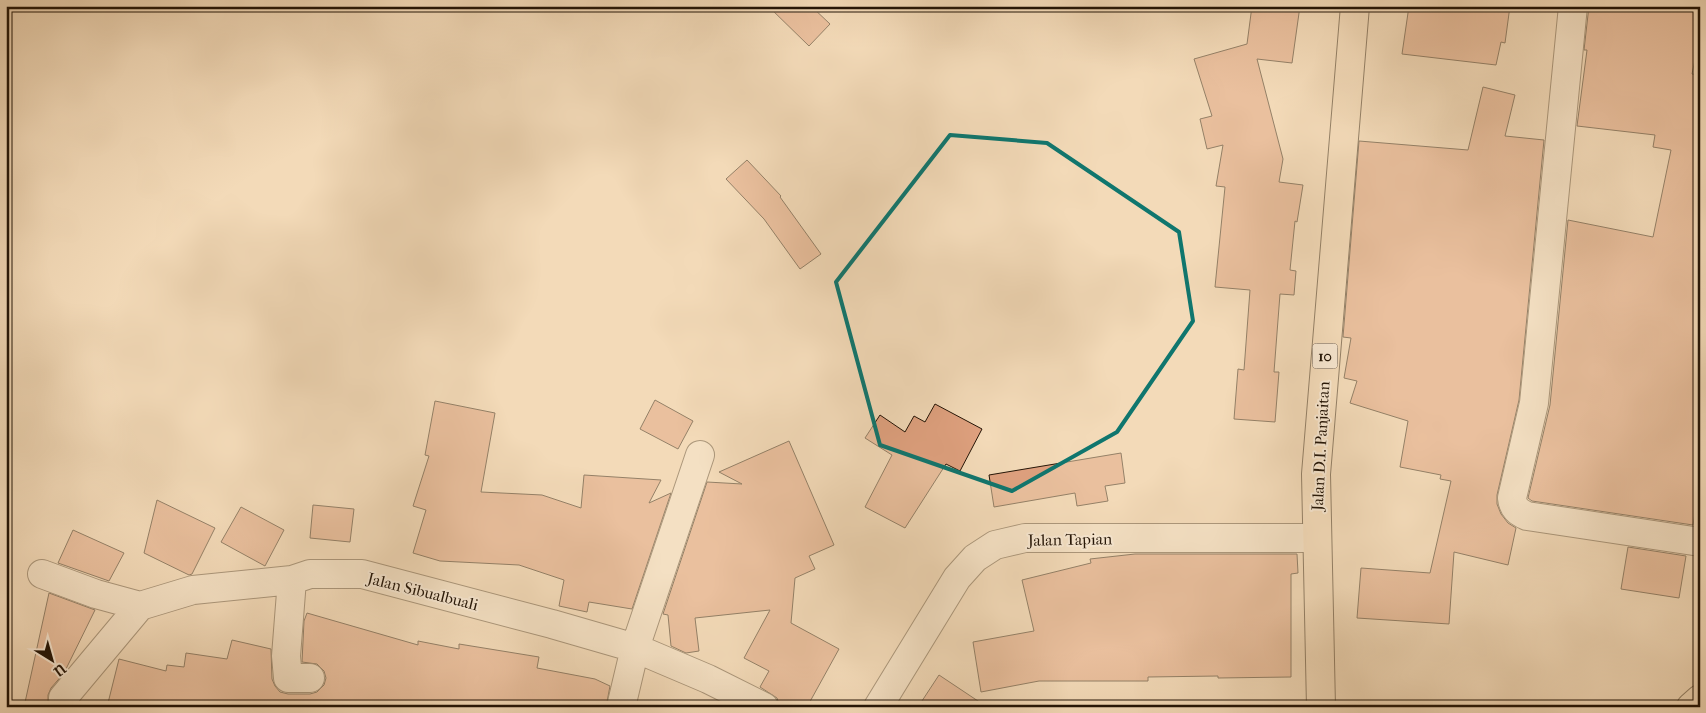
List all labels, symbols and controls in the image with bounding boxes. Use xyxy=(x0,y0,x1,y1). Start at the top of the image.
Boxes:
road number: 10 xyxy=(1312,344,1338,368)
street label: Jalan D.I. Panjaitan xyxy=(1308,380,1333,513)
street label: Jalan Tapian xyxy=(1026,529,1113,550)
street label: Jalan Sibualbuali xyxy=(364,568,480,614)
north arrow xyxy=(28,636,78,686)
text: U xyxy=(50,659,70,680)

